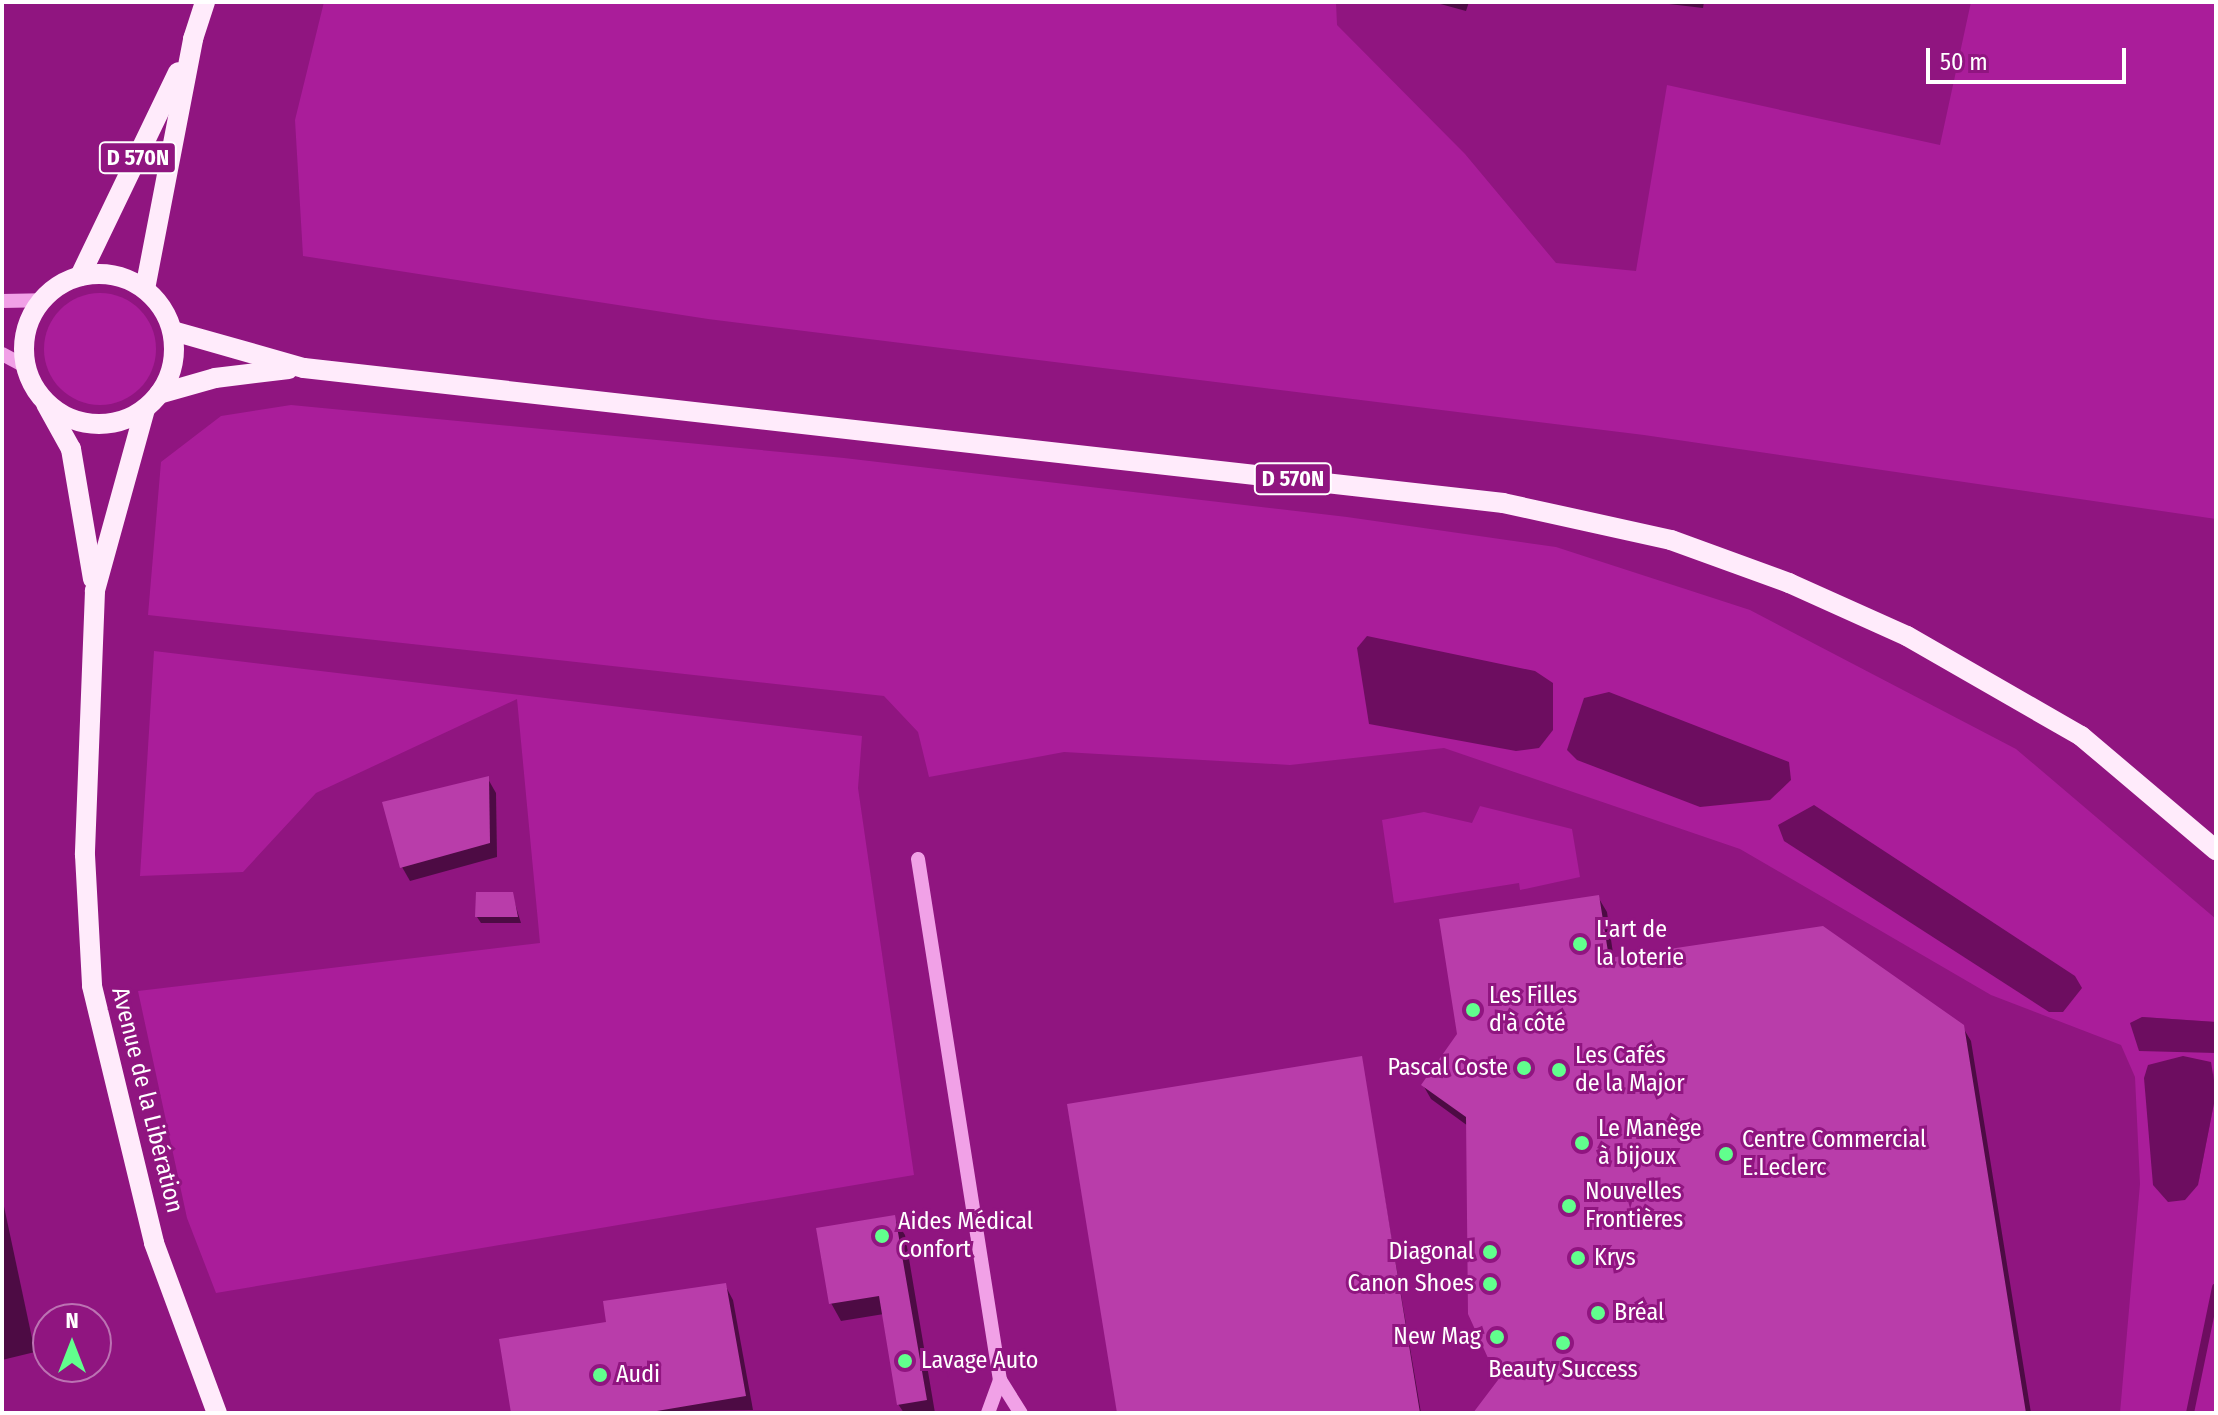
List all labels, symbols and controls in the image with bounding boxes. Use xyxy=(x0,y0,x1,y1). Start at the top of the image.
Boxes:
scale bar xyxy=(1930,32,2130,82)
text: 50 m xyxy=(1940,48,1988,76)
road number: D 570N xyxy=(98,140,178,176)
road number: D 570N xyxy=(1253,461,1333,497)
place label: L'art de la loterie xyxy=(1596,916,1684,972)
marker: L'art de la loterie xyxy=(1571,935,1589,953)
place label: Les Filles d'à côté xyxy=(1489,982,1577,1038)
street label: Avenue de la Libération xyxy=(105,984,189,1216)
marker: Les Filles d'à côté xyxy=(1464,1001,1482,1019)
place label: Les Cafés de la Major xyxy=(1575,1042,1685,1098)
place label: Pascal Coste xyxy=(1387,1054,1508,1082)
marker: Pascal Coste xyxy=(1515,1059,1533,1077)
marker: Les Cafés de la Major xyxy=(1550,1061,1568,1079)
place label: Le Manège à bijoux xyxy=(1598,1115,1702,1171)
place label: Centre Commercial E.Leclerc xyxy=(1742,1126,1926,1182)
marker: Le Manège à bijoux xyxy=(1573,1134,1591,1152)
marker: Centre Commercial E.Leclerc xyxy=(1717,1145,1735,1163)
place label: Nouvelles Frontières xyxy=(1585,1178,1683,1234)
marker: Nouvelles Frontières xyxy=(1560,1197,1578,1215)
place label: Aides Médical Confort xyxy=(898,1208,1033,1264)
marker: Aides Médical Confort xyxy=(873,1227,891,1245)
place label: Diagonal xyxy=(1388,1238,1474,1266)
marker: Diagonal xyxy=(1481,1243,1499,1261)
place label: Krys xyxy=(1594,1244,1636,1272)
marker: Krys xyxy=(1569,1249,1587,1267)
place label: Canon Shoes xyxy=(1347,1270,1474,1298)
marker: Canon Shoes xyxy=(1481,1275,1499,1293)
place label: Bréal xyxy=(1614,1299,1664,1327)
north arrow xyxy=(32,1303,112,1383)
marker: Bréal xyxy=(1589,1304,1607,1322)
text: N xyxy=(65,1307,79,1334)
place label: New Mag xyxy=(1393,1323,1481,1351)
marker: New Mag xyxy=(1488,1328,1506,1346)
marker: Beauty Success xyxy=(1554,1334,1572,1352)
place label: Lavage Auto xyxy=(921,1347,1038,1375)
marker: Lavage Auto xyxy=(896,1352,914,1370)
place label: Beauty Success xyxy=(1488,1356,1638,1384)
place label: Audi xyxy=(616,1361,660,1389)
marker: Audi xyxy=(591,1366,609,1384)

